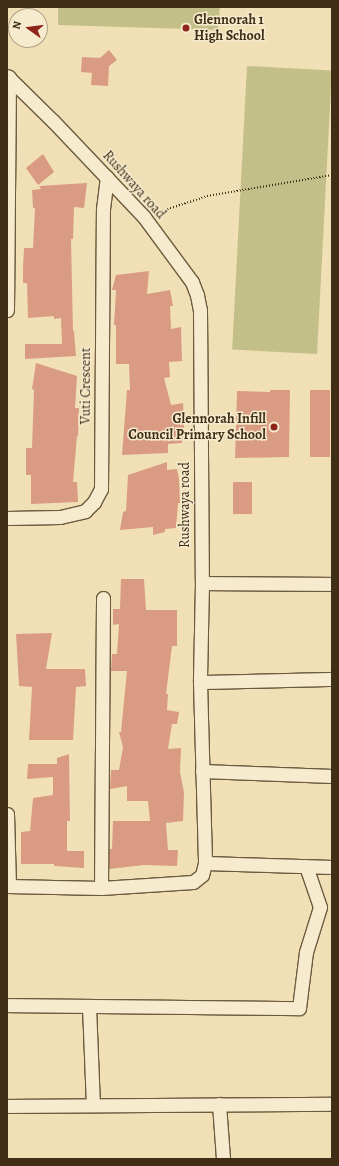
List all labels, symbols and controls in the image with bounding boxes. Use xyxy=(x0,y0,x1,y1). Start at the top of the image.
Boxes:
north arrow xyxy=(8,8,48,48)
place label: Glennorah 1 High School xyxy=(194,12,265,44)
text: N xyxy=(9,20,25,31)
marker: Glennorah 1 High School xyxy=(181,23,191,33)
street label: Rushwaya road xyxy=(99,147,169,223)
street label: Vuti Crescent xyxy=(78,348,94,424)
place label: Glennorah Infill Council Primary School xyxy=(128,411,266,444)
marker: Glennorah Infill Council Primary School xyxy=(269,422,279,432)
street label: Rushwaya road xyxy=(177,462,193,548)

